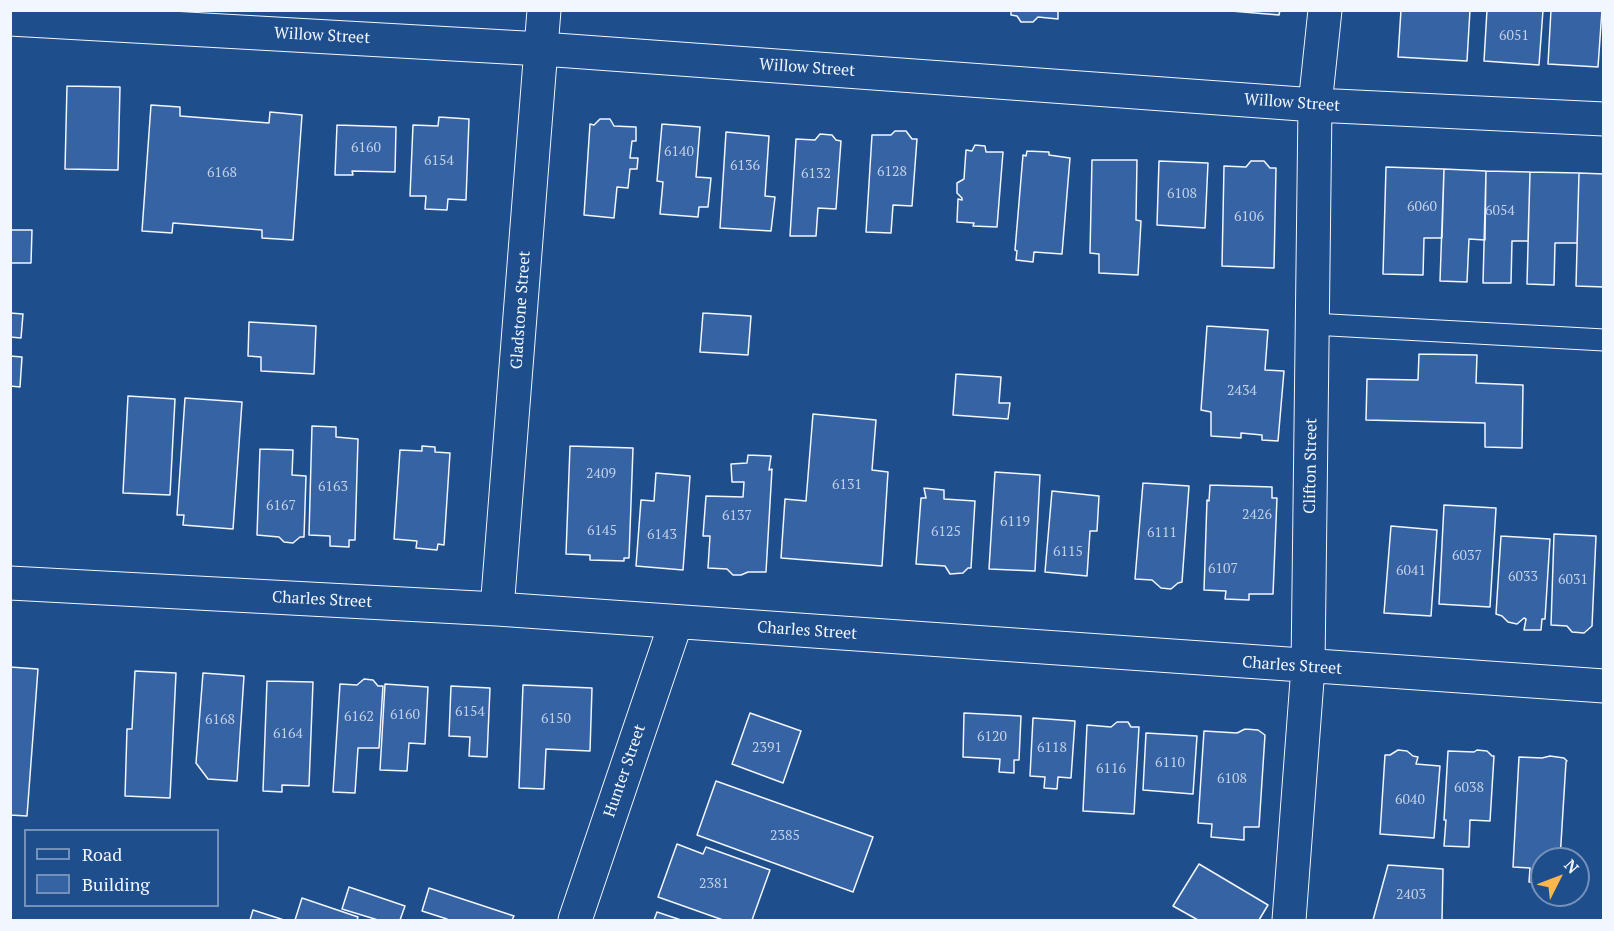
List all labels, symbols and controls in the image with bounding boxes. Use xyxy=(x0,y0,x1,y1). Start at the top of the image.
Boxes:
street label: Willow Street xyxy=(273,24,371,48)
house number: 6051 xyxy=(1499,28,1529,44)
street label: Willow Street xyxy=(758,55,856,81)
street label: Willow Street xyxy=(1243,90,1341,116)
house number: 6160 xyxy=(351,140,381,156)
house number: 6140 xyxy=(664,144,694,160)
house number: 6154 xyxy=(424,153,454,169)
house number: 6136 xyxy=(730,158,760,174)
house number: 6128 xyxy=(877,164,907,180)
house number: 6168 xyxy=(207,165,237,181)
house number: 6132 xyxy=(801,166,831,182)
house number: 6108 xyxy=(1167,186,1197,202)
house number: 6060 xyxy=(1407,199,1437,215)
house number: 6054 xyxy=(1485,203,1515,219)
house number: 6106 xyxy=(1234,209,1264,225)
street label: Gladstone Street xyxy=(507,250,535,370)
house number: 2434 xyxy=(1227,383,1257,399)
street label: Clifton Street xyxy=(1301,418,1321,514)
house number: 2409 xyxy=(586,466,616,482)
house number: 6131 xyxy=(832,477,862,493)
house number: 6163 xyxy=(318,479,348,495)
house number: 6167 xyxy=(266,498,296,514)
house number: 2426 xyxy=(1242,507,1272,523)
house number: 6137 xyxy=(722,508,752,524)
house number: 6119 xyxy=(1000,514,1030,530)
house number: 6145 xyxy=(587,523,617,539)
house number: 6125 xyxy=(931,524,961,540)
house number: 6111 xyxy=(1147,525,1177,541)
house number: 6143 xyxy=(647,527,677,543)
house number: 6115 xyxy=(1053,544,1083,560)
house number: 6037 xyxy=(1452,548,1482,564)
house number: 6107 xyxy=(1208,561,1238,577)
house number: 6041 xyxy=(1396,563,1426,579)
house number: 6033 xyxy=(1508,569,1538,585)
house number: 6031 xyxy=(1558,572,1588,588)
street label: Charles Street xyxy=(271,588,373,612)
street label: Charles Street xyxy=(756,618,858,644)
street label: Charles Street xyxy=(1241,653,1343,679)
house number: 6154 xyxy=(455,704,485,720)
house number: 6160 xyxy=(390,707,420,723)
house number: 6162 xyxy=(344,709,374,725)
house number: 6150 xyxy=(541,711,571,727)
house number: 6168 xyxy=(205,712,235,728)
street label: Hunter Street xyxy=(600,722,650,820)
house number: 6164 xyxy=(273,726,303,742)
house number: 6120 xyxy=(977,729,1007,745)
house number: 2391 xyxy=(752,740,782,756)
house number: 6118 xyxy=(1037,740,1067,756)
house number: 6110 xyxy=(1155,755,1185,771)
house number: 6116 xyxy=(1096,761,1126,777)
house number: 6108 xyxy=(1217,771,1247,787)
house number: 6038 xyxy=(1454,780,1484,796)
house number: 6040 xyxy=(1395,792,1425,808)
house number: 2385 xyxy=(770,828,800,844)
legend xyxy=(24,829,219,907)
text: Road xyxy=(82,842,122,866)
north arrow xyxy=(1530,847,1590,907)
text: N xyxy=(1560,854,1584,878)
text: Building xyxy=(82,872,150,896)
house number: 2381 xyxy=(699,876,729,892)
house number: 2403 xyxy=(1396,887,1426,903)

